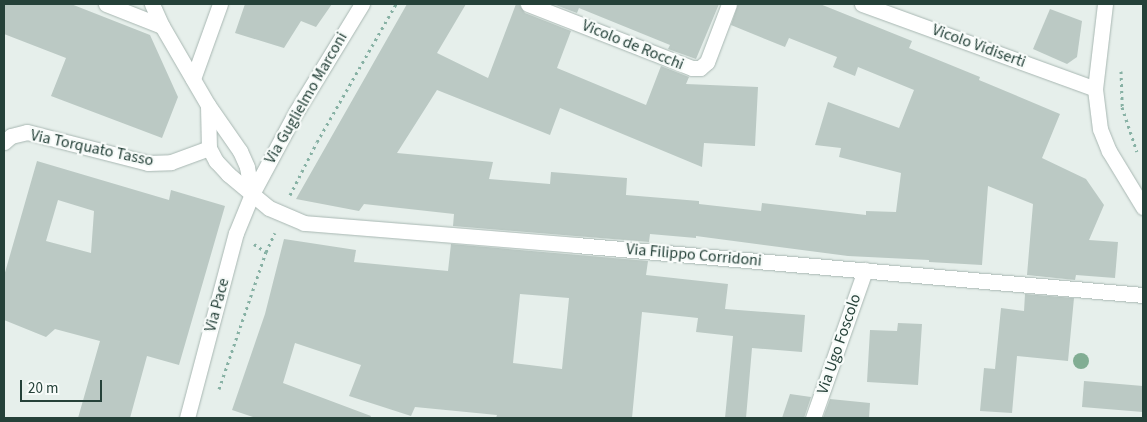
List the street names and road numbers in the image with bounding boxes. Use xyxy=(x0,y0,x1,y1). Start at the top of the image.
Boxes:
street label: Vicolo de Rocchi xyxy=(579,16,687,74)
street label: Vicolo Vidiserti xyxy=(930,20,1028,72)
street label: Via Guglielmo Marconi xyxy=(261,29,351,167)
street label: Via Torquato Tasso xyxy=(29,126,155,170)
street label: Via Filippo Corridoni xyxy=(625,240,763,270)
street label: Via Pace xyxy=(201,276,233,334)
street label: Via Ugo Foscolo xyxy=(813,291,865,397)

